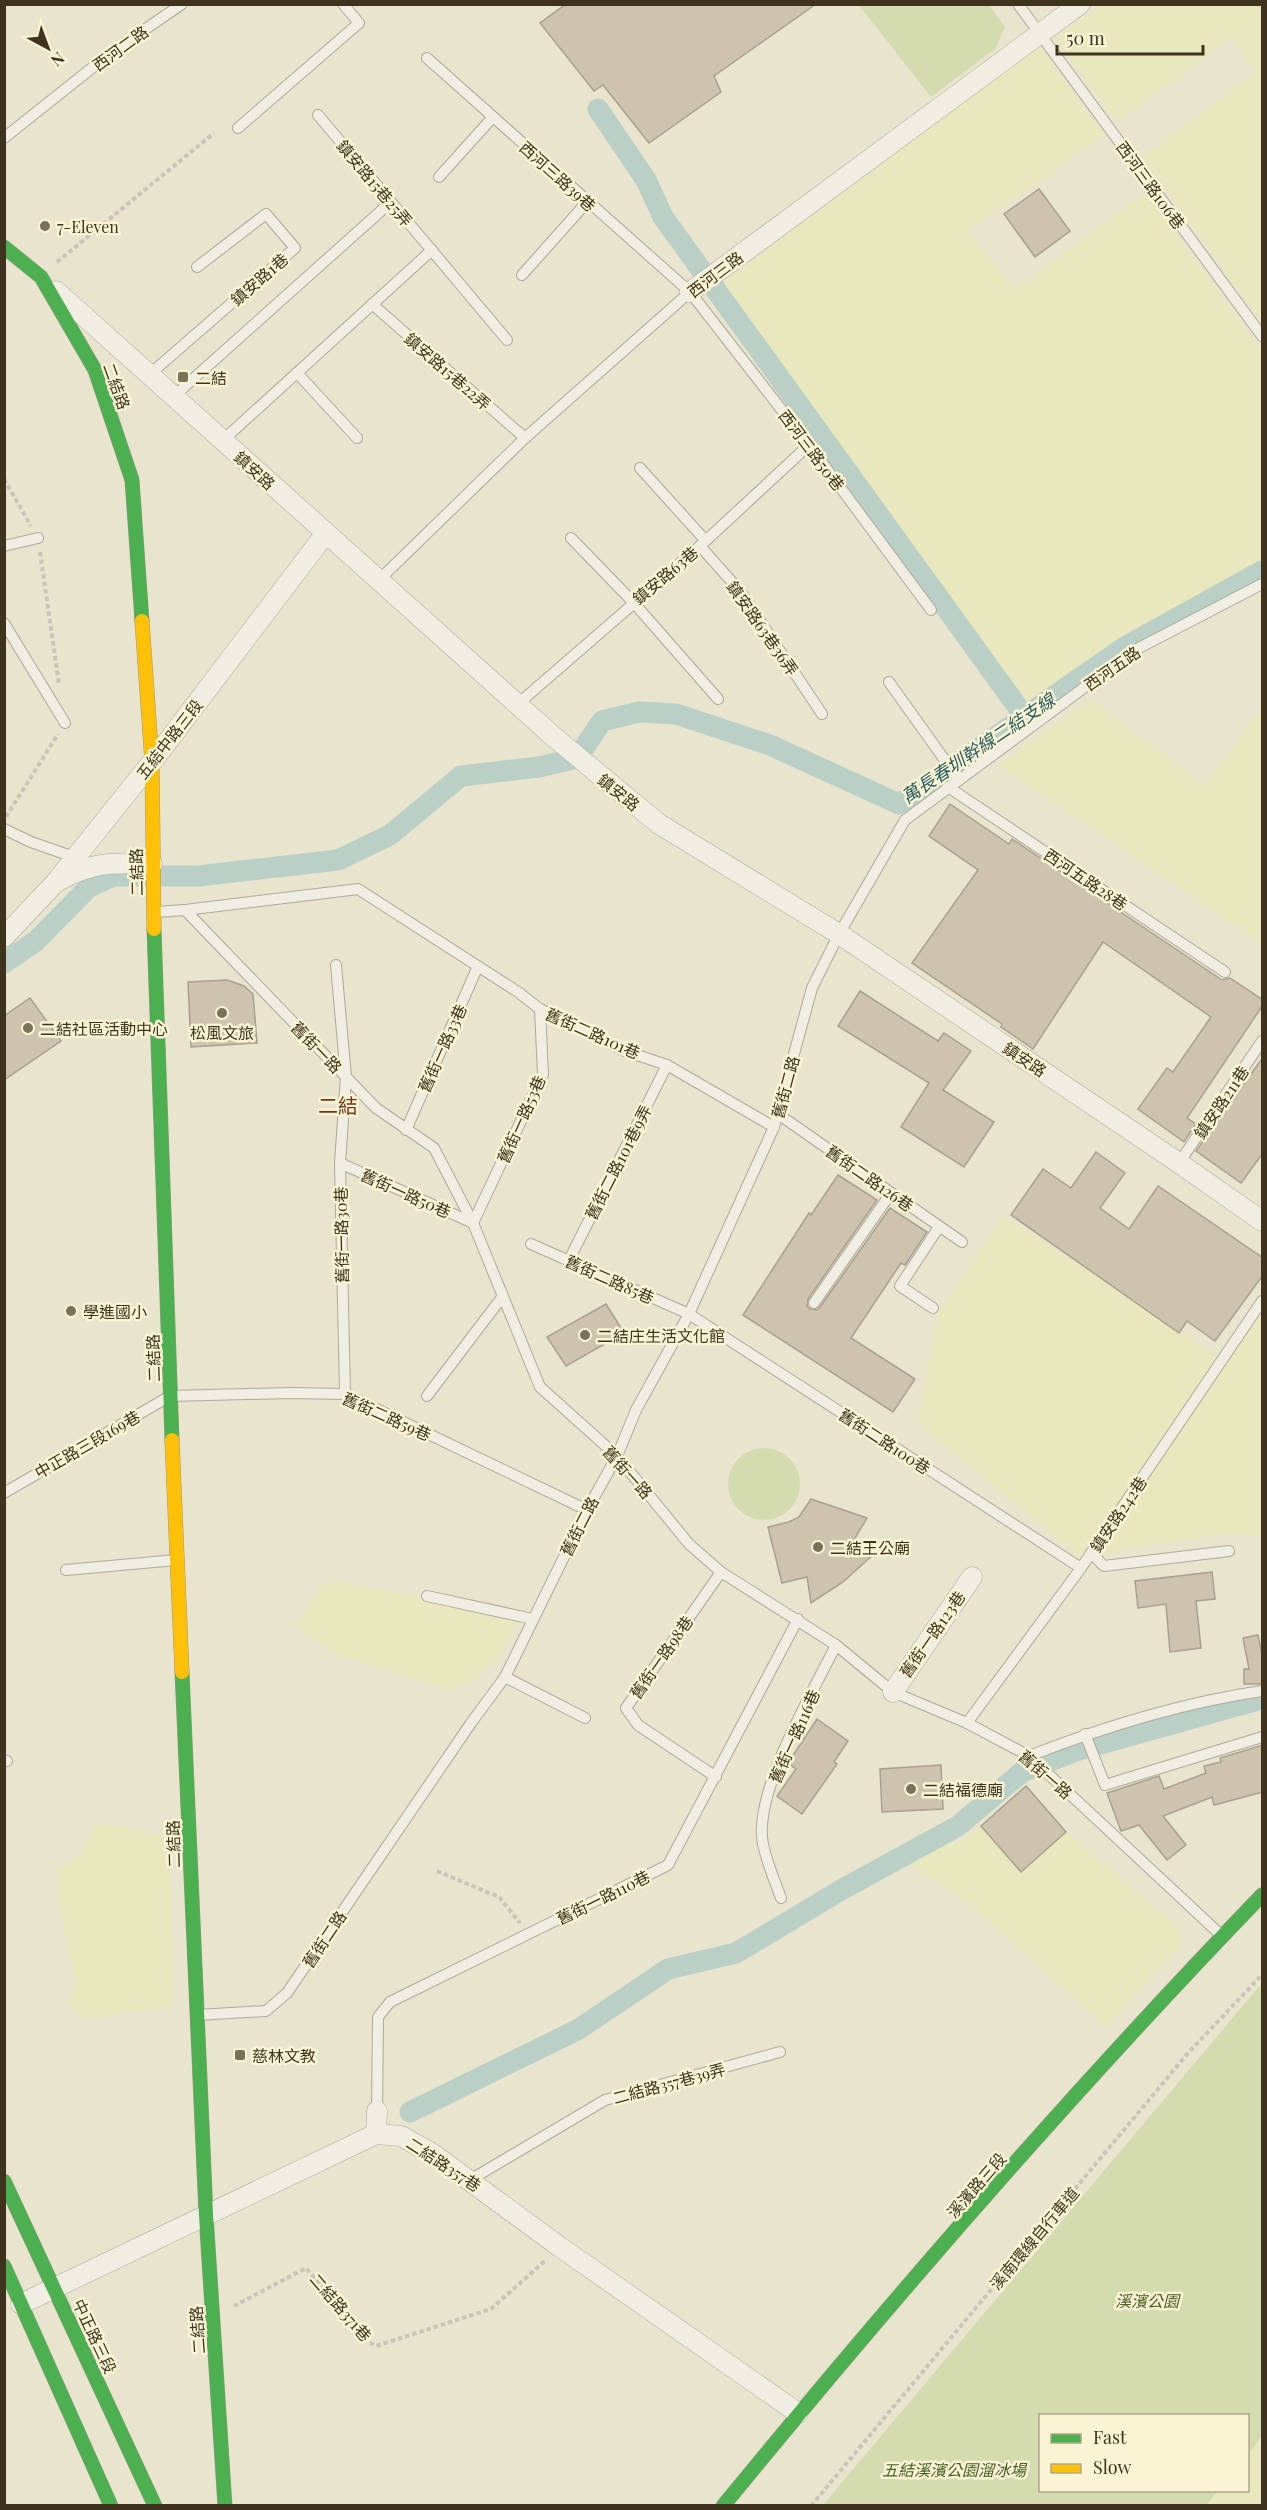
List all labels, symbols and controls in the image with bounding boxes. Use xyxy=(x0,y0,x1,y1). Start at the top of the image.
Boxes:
north arrow xyxy=(18,18,78,78)
scale bar xyxy=(1057,18,1202,56)
street label: 西河二路 xyxy=(88,21,152,75)
text: 50 m xyxy=(1066,26,1105,50)
text: N xyxy=(47,48,69,72)
street label: 鎮安路15巷25弄 xyxy=(333,135,417,231)
street label: 西河三路39巷 xyxy=(516,136,600,216)
street label: 西河三路106巷 xyxy=(1112,137,1190,233)
place label: 7-Eleven xyxy=(57,216,119,237)
marker: 7-Eleven xyxy=(38,219,52,233)
street label: 西河三路 xyxy=(683,246,747,302)
street label: 鎮安路1巷 xyxy=(226,248,292,310)
street label: 鎮安路15巷22弄 xyxy=(400,328,496,414)
street label: 二結路 xyxy=(99,360,135,412)
place label: 二結 xyxy=(195,367,227,388)
marker: 二結 xyxy=(176,370,190,384)
street label: 西河三路50巷 xyxy=(775,405,849,495)
street label: 鎮安路 xyxy=(230,446,280,494)
street label: 鎮安路63巷 xyxy=(628,541,702,609)
street label: 鎮安路63巷36弄 xyxy=(723,577,803,679)
street label: 西河五路 xyxy=(1080,641,1144,695)
water label: 萬長春圳幹線二結支線 xyxy=(897,687,1061,808)
street label: 五結中路三段 xyxy=(131,695,207,783)
street label: 鎮安路 xyxy=(594,769,644,815)
street label: 西河五路28巷 xyxy=(1040,843,1132,915)
street label: 二結路 xyxy=(125,848,147,896)
street label: 舊街一路33巷 xyxy=(413,1001,471,1095)
street label: 舊街二路101巷 xyxy=(542,1003,644,1063)
marker: 松風文旅 xyxy=(215,1006,229,1020)
street label: 舊街一路 xyxy=(287,1017,347,1077)
place label: 二結社區活動中心 xyxy=(40,1018,168,1039)
marker: 二結社區活動中心 xyxy=(21,1021,35,1035)
place label: 松風文旅 xyxy=(190,1022,254,1043)
street label: 鎮安路 xyxy=(999,1037,1051,1081)
street label: 舊街二路 xyxy=(767,1053,803,1121)
street label: 鎮安路211巷 xyxy=(1189,1062,1253,1142)
street label: 舊街一路53巷 xyxy=(492,1072,550,1166)
district label: 二結 xyxy=(318,1091,358,1118)
street label: 舊街二路101巷9弄 xyxy=(580,1101,656,1223)
street label: 舊街二路126巷 xyxy=(822,1140,918,1216)
street label: 舊街一路50巷 xyxy=(358,1164,454,1222)
street label: 舊街一路30巷 xyxy=(330,1186,352,1284)
street label: 舊街二路85巷 xyxy=(562,1250,658,1308)
place label: 學進國小 xyxy=(83,1301,147,1322)
marker: 學進國小 xyxy=(64,1304,78,1318)
place label: 二結庄生活文化館 xyxy=(597,1325,725,1346)
marker: 二結庄生活文化館 xyxy=(578,1328,592,1342)
street label: 二結路 xyxy=(142,1334,164,1382)
street label: 舊街二路59巷 xyxy=(339,1387,435,1445)
street label: 舊街二路100巷 xyxy=(835,1404,935,1478)
street label: 中正路三段169巷 xyxy=(31,1405,143,1483)
street label: 舊街一路 xyxy=(599,1441,657,1503)
street label: 鎮安路242巷 xyxy=(1085,1472,1151,1556)
street label: 舊街二路 xyxy=(555,1493,603,1559)
place label: 二結王公廟 xyxy=(830,1537,910,1558)
marker: 二結王公廟 xyxy=(811,1540,825,1554)
street label: 舊街一路123巷 xyxy=(894,1587,970,1681)
street label: 舊街一路98巷 xyxy=(625,1611,697,1703)
street label: 舊街一路116巷 xyxy=(764,1686,824,1786)
street label: 舊街一路 xyxy=(1015,1745,1077,1803)
place label: 二結福德廟 xyxy=(923,1779,1003,1800)
marker: 二結福德廟 xyxy=(904,1782,918,1796)
street label: 二結路 xyxy=(162,1820,184,1868)
street label: 舊街一路110巷 xyxy=(553,1865,653,1929)
street label: 舊街二路 xyxy=(297,1907,351,1971)
place label: 慈林文教 xyxy=(252,2045,316,2066)
marker: 慈林文教 xyxy=(233,2048,247,2062)
street label: 二結路357巷39弄 xyxy=(610,2058,728,2108)
street label: 二結路357巷 xyxy=(403,2132,485,2196)
street label: 溪濱路三段 xyxy=(942,2148,1010,2222)
street label: 溪南環線自行車道 xyxy=(985,2182,1083,2294)
street label: 二結路371巷 xyxy=(306,2269,376,2345)
park label: 溪濱公園 xyxy=(1115,2290,1181,2311)
street label: 中正路三段 xyxy=(69,2295,121,2377)
street label: 二結路 xyxy=(185,2305,209,2355)
legend xyxy=(1039,2414,1249,2492)
text: Fast xyxy=(1093,2425,1127,2449)
text: Slow xyxy=(1093,2455,1131,2479)
park label: 五結溪濱公園溜冰場 xyxy=(882,2459,1028,2480)

